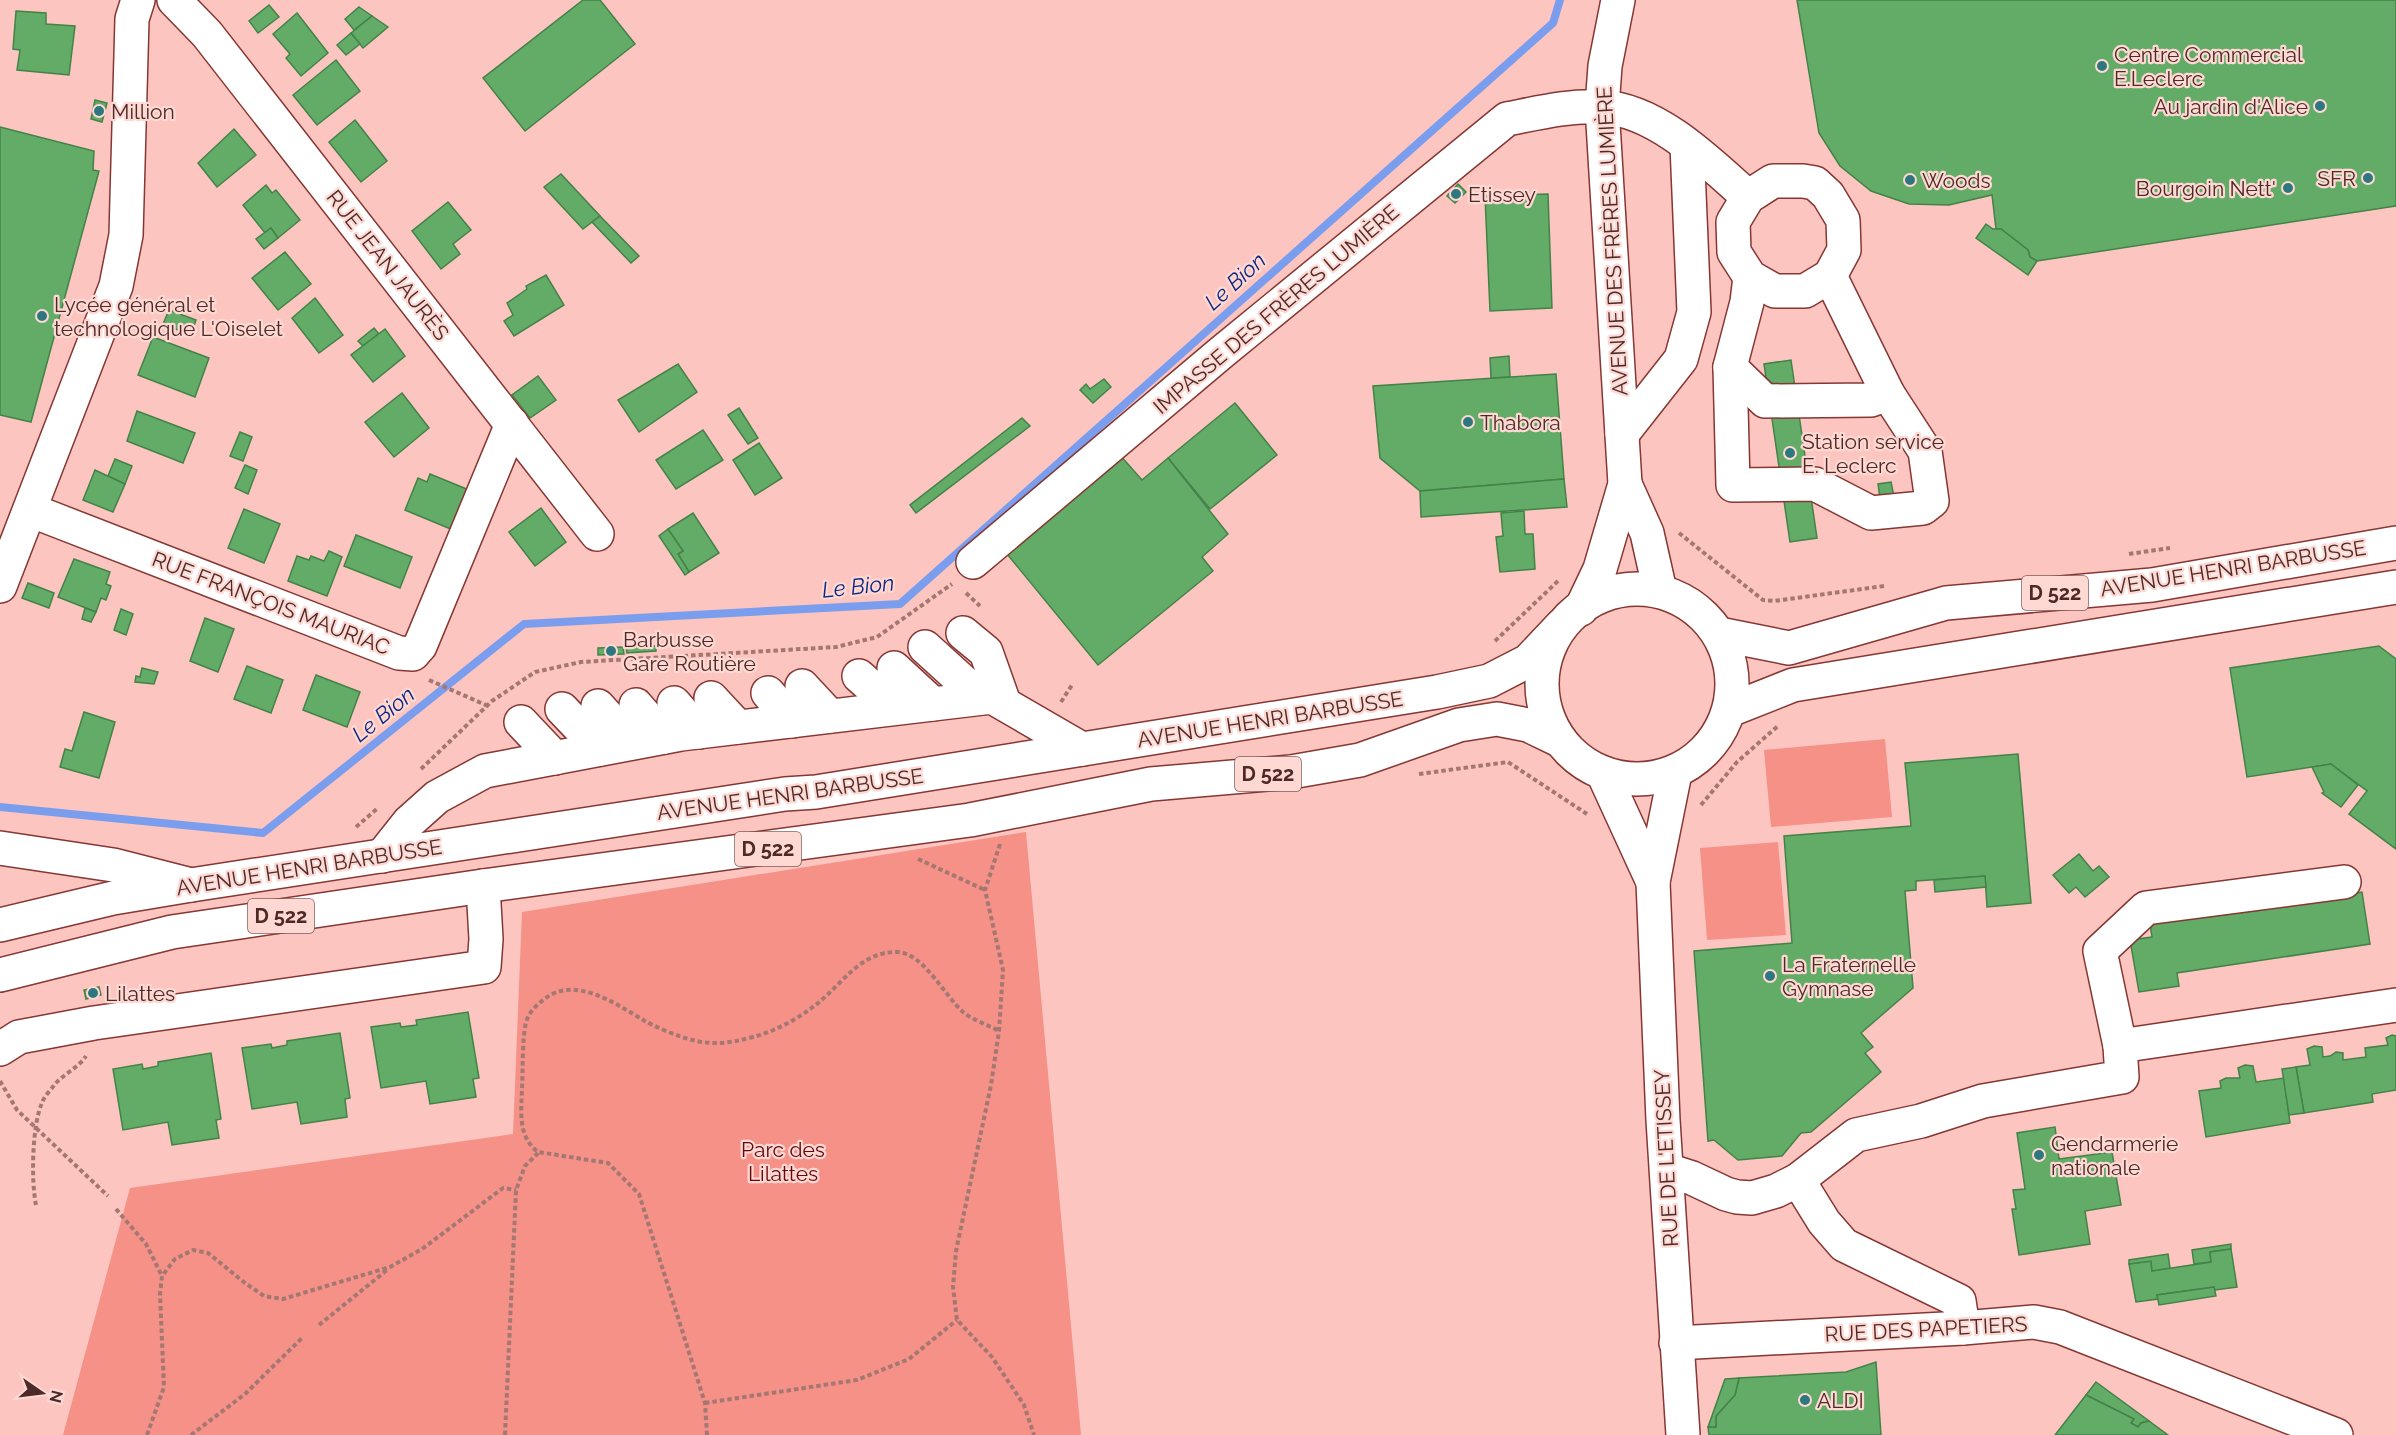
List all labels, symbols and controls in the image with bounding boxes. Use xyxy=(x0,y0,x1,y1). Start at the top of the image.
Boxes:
place label: Centre Commercial E.Leclerc xyxy=(2114,42,2303,91)
marker: Centre Commercial E.Leclerc xyxy=(2095,59,2109,73)
street label: AVENUE DES FRÈRES LUMIÈRE xyxy=(1591,86,1633,396)
place label: Au jardin d'Alice xyxy=(2154,94,2308,119)
place label: Million xyxy=(111,99,175,124)
marker: Au jardin d'Alice xyxy=(2313,99,2327,113)
marker: Million xyxy=(92,104,106,118)
place label: SFR xyxy=(2317,166,2356,191)
place label: Woods xyxy=(1922,168,1991,193)
marker: SFR xyxy=(2361,171,2375,185)
marker: Woods xyxy=(1903,173,1917,187)
place label: Bourgoin Nett' xyxy=(2136,176,2276,201)
marker: Bourgoin Nett' xyxy=(2281,181,2295,195)
place label: Etissey xyxy=(1468,182,1536,207)
street label: RUE JEAN JAURÈS xyxy=(322,185,455,345)
marker: Etissey xyxy=(1449,187,1463,201)
street label: IMPASSE DES FRÈRES LUMIÈRE xyxy=(1148,199,1404,419)
water label: Le Bion xyxy=(1199,247,1271,315)
place label: Lycée général et technologique L'Oiselet xyxy=(54,292,283,341)
marker: Lycée général et technologique L'Oiselet xyxy=(35,309,49,323)
place label: Thabora xyxy=(1480,410,1561,435)
marker: Thabora xyxy=(1461,415,1475,429)
place label: Station service E. Leclerc xyxy=(1802,429,1944,478)
marker: Station service E. Leclerc xyxy=(1783,446,1797,460)
street label: AVENUE HENRI BARBUSSE xyxy=(2098,535,2368,601)
street label: RUE FRANÇOIS MAURIAC xyxy=(149,546,393,660)
water label: Le Bion xyxy=(820,569,896,603)
road number: D 522 xyxy=(2022,576,2088,610)
place label: Barbusse Gare Routière xyxy=(623,627,756,676)
marker: Barbusse Gare Routière xyxy=(604,644,618,658)
water label: Le Bion xyxy=(347,681,419,747)
street label: AVENUE HENRI BARBUSSE xyxy=(1135,686,1405,752)
road number: D 522 xyxy=(1235,757,1301,791)
street label: AVENUE HENRI BARBUSSE xyxy=(655,763,925,825)
road number: D 522 xyxy=(735,832,801,866)
street label: AVENUE HENRI BARBUSSE xyxy=(174,834,444,900)
road number: D 522 xyxy=(248,899,314,933)
place label: La Fraternelle Gymnase xyxy=(1782,952,1916,1001)
marker: La Fraternelle Gymnase xyxy=(1763,969,1777,983)
place label: Lilattes xyxy=(105,981,175,1006)
marker: Lilattes xyxy=(86,986,100,1000)
street label: RUE DE L'ETISSEY xyxy=(1649,1068,1683,1248)
place label: Gendarmerie nationale xyxy=(2051,1131,2178,1180)
park label: Parc des Lilattes xyxy=(741,1137,825,1186)
marker: Gendarmerie nationale xyxy=(2032,1148,2046,1162)
street label: RUE DES PAPETIERS xyxy=(1824,1311,2028,1347)
north arrow xyxy=(12,1363,72,1423)
text: N xyxy=(45,1388,67,1405)
place label: ALDI xyxy=(1817,1388,1864,1413)
marker: ALDI xyxy=(1798,1393,1812,1407)

